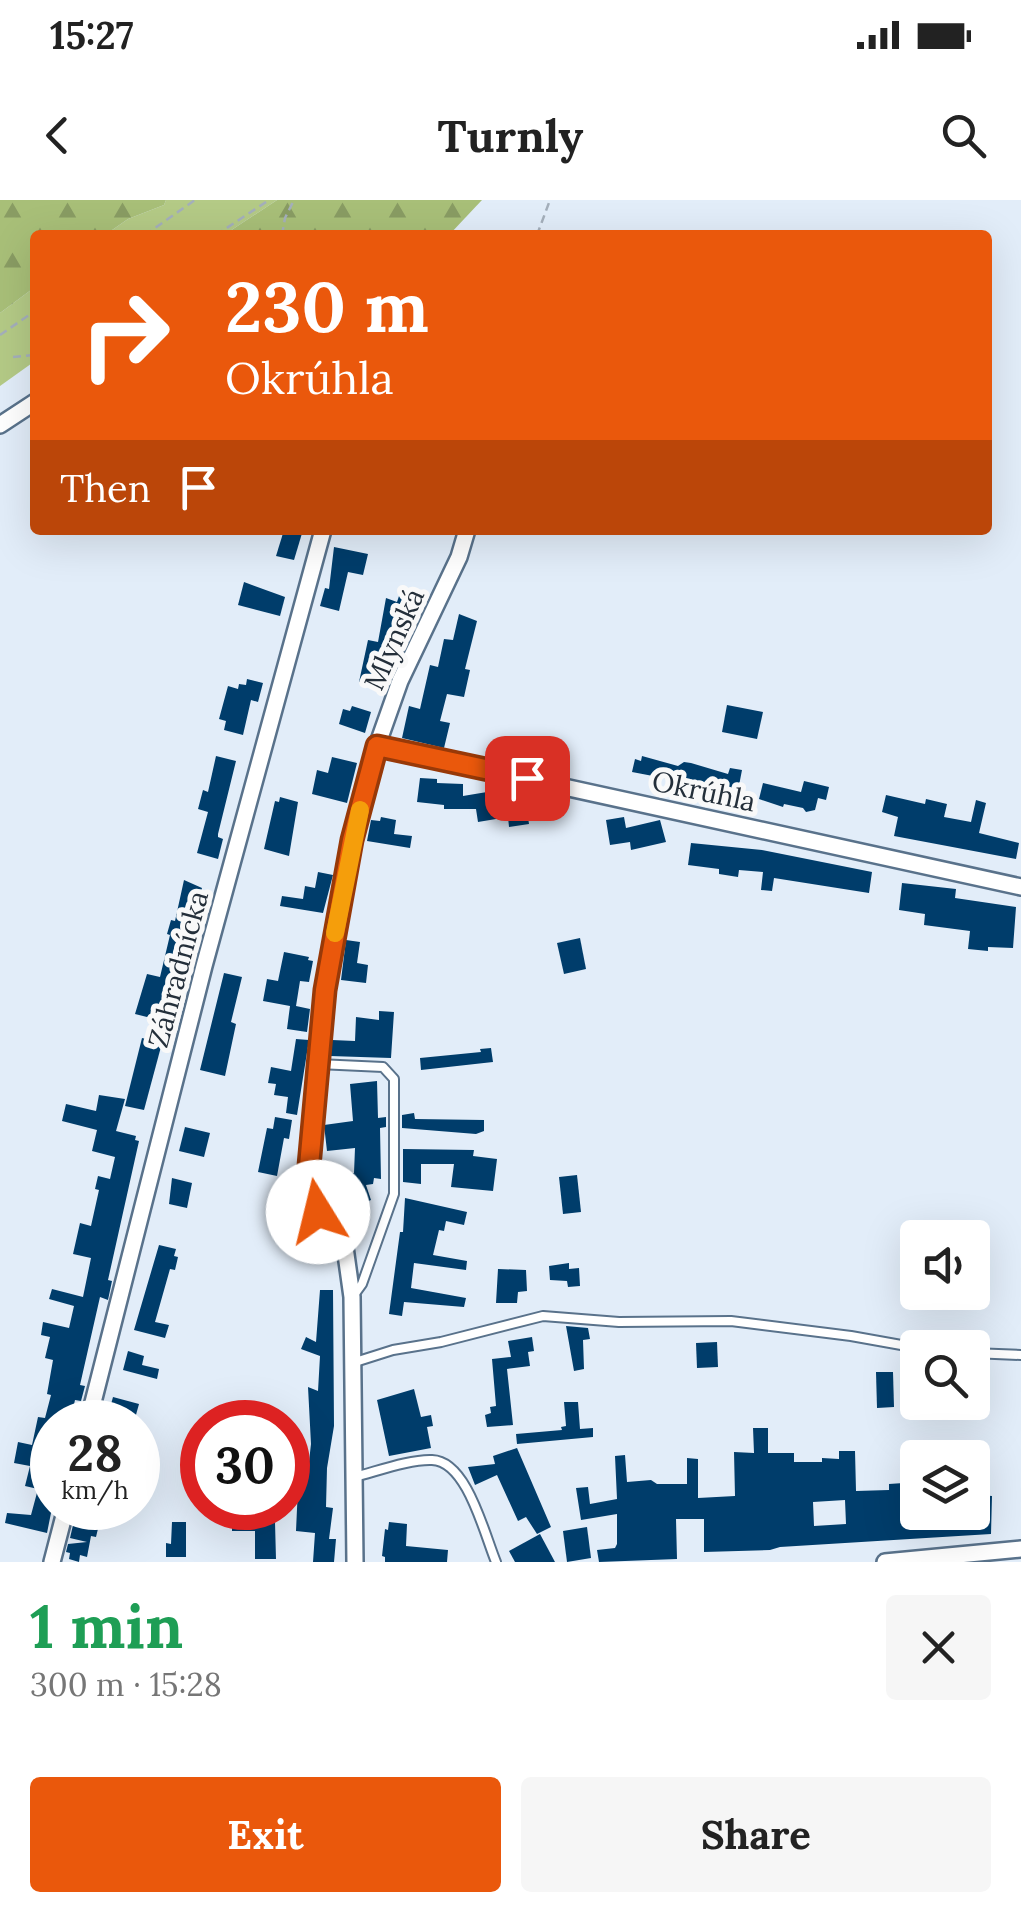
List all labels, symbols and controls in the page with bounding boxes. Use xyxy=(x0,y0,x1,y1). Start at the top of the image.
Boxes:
text: 15:27 xyxy=(50,11,134,59)
text: Turnly xyxy=(438,107,583,164)
icon: back xyxy=(30,108,85,163)
icon: search xyxy=(936,108,991,163)
text: 230 m xyxy=(225,262,429,351)
icon: right xyxy=(60,270,190,400)
text: Okrúhla xyxy=(225,349,394,406)
icon: arrive xyxy=(171,460,226,515)
text: Then xyxy=(60,464,151,512)
street label: Mlynská xyxy=(356,583,432,695)
pin xyxy=(485,736,570,821)
icon: arrive xyxy=(500,751,555,806)
street label: Okrúhla xyxy=(649,762,759,820)
street label: Záhradnícka xyxy=(140,887,216,1051)
position arrow xyxy=(266,1160,370,1264)
map controls xyxy=(900,1220,990,1530)
button: sound xyxy=(900,1220,990,1310)
button: search xyxy=(900,1330,990,1420)
speed limit sign: 30 xyxy=(180,1400,310,1530)
text: 28 xyxy=(67,1421,123,1485)
button: layers xyxy=(900,1440,990,1530)
text: km/h xyxy=(61,1474,129,1506)
text: 1 min xyxy=(30,1588,183,1664)
button: close xyxy=(886,1595,991,1700)
text: 300 m · 15:28 xyxy=(30,1664,222,1705)
button: Exit xyxy=(30,1777,501,1892)
button: Share xyxy=(521,1777,991,1892)

